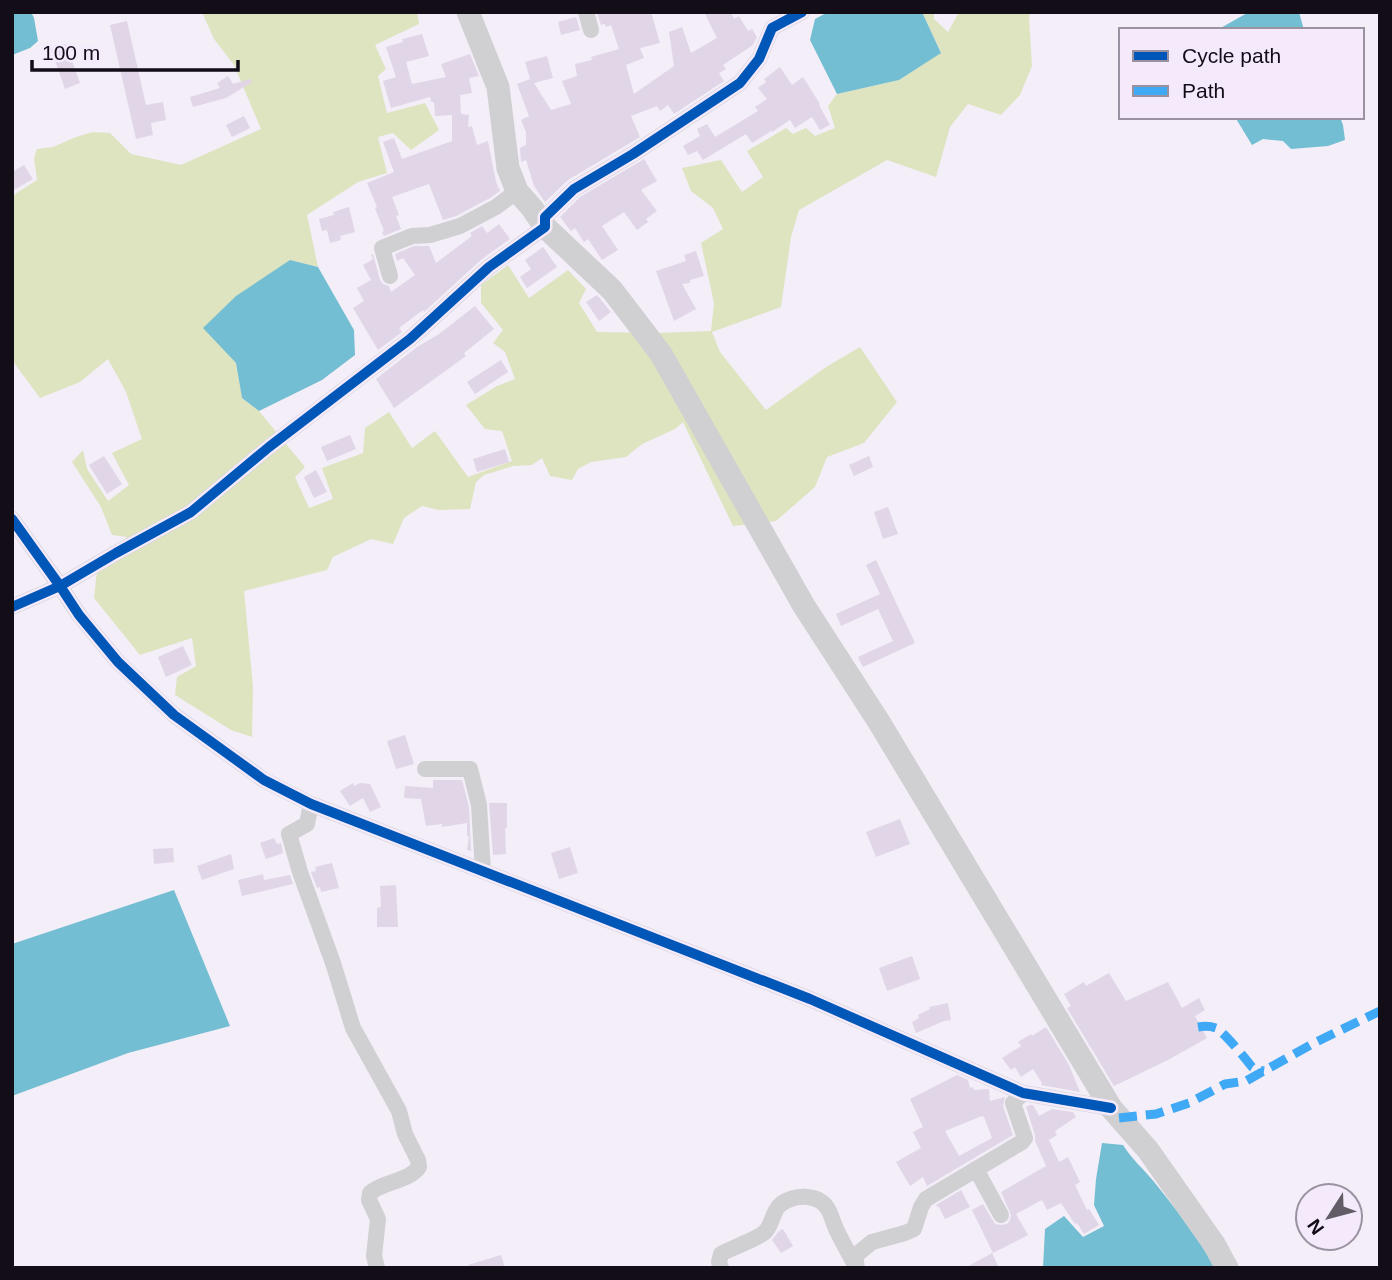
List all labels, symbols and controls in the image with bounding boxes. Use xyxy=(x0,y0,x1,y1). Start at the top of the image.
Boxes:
scale bar xyxy=(32,28,238,72)
legend xyxy=(1119,28,1364,119)
text: 100 m xyxy=(42,41,100,64)
text: Cycle path xyxy=(1182,44,1281,67)
text: Path xyxy=(1182,79,1225,102)
north arrow xyxy=(1294,1182,1364,1252)
text: N xyxy=(1303,1215,1328,1238)

